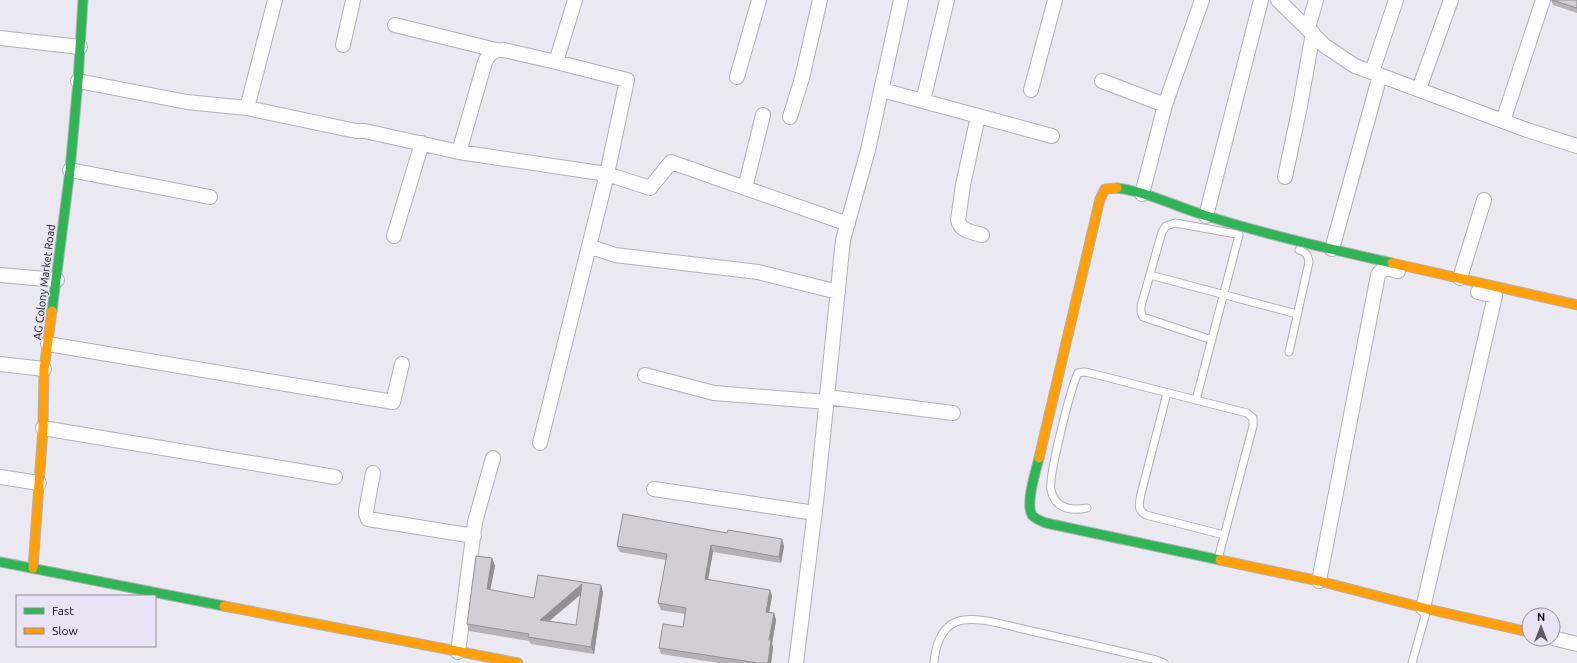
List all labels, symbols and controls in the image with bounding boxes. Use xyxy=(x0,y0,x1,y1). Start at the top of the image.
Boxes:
street label: AG Colony Market Road xyxy=(31,224,57,340)
legend xyxy=(16,595,156,647)
text: Fast xyxy=(52,604,74,617)
north arrow xyxy=(1521,607,1561,647)
text: N xyxy=(1537,611,1545,623)
text: Slow xyxy=(52,624,78,637)

